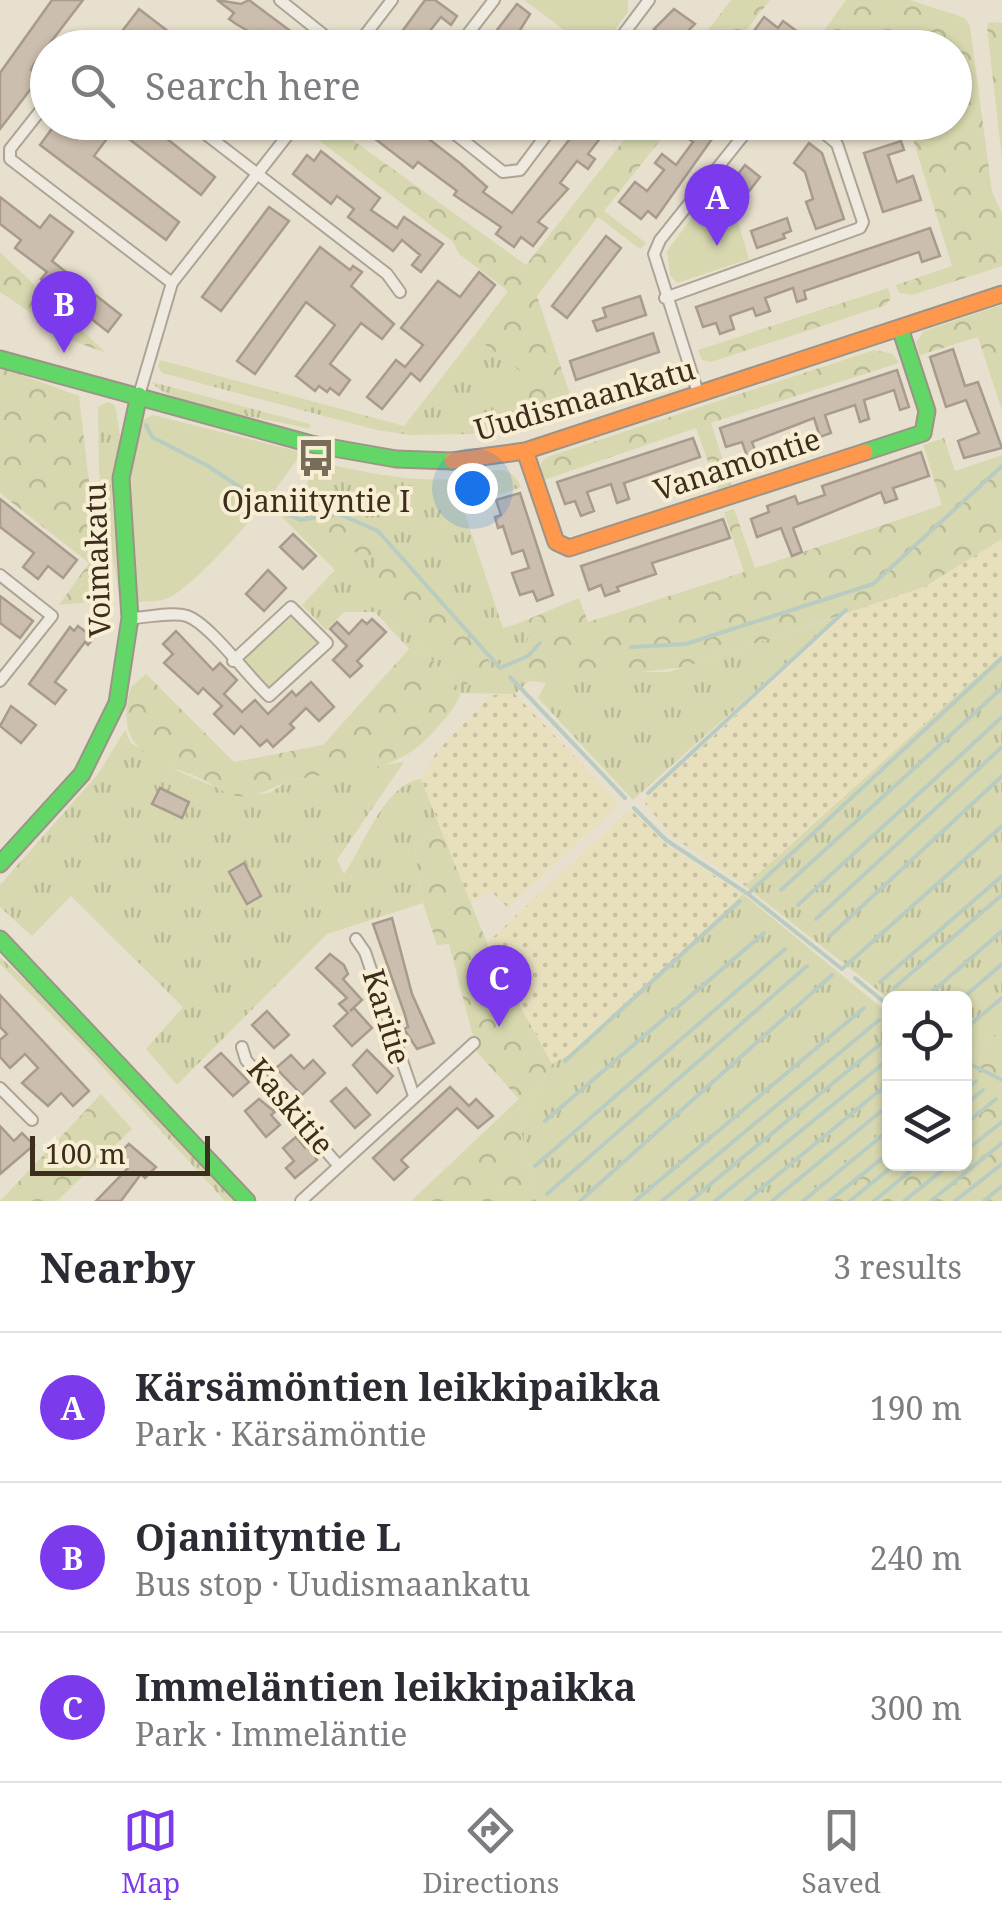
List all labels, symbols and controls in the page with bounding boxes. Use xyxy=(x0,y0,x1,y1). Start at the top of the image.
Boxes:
search box xyxy=(30,30,972,140)
icon: search xyxy=(65,58,120,113)
text: Search here xyxy=(145,59,361,111)
pin: A xyxy=(684,164,750,246)
pin: B xyxy=(32,270,96,353)
street label: Uudismaankatu xyxy=(470,347,700,450)
street label: Vanamontie xyxy=(648,417,825,510)
bus stop icon: Ojaniityntie I xyxy=(295,437,337,479)
your location xyxy=(447,463,498,514)
place label: Ojaniityntie I xyxy=(222,480,410,521)
street label: Voimakatu xyxy=(73,482,120,638)
pin: C xyxy=(466,944,532,1027)
street label: Karitie xyxy=(354,964,421,1069)
map controls xyxy=(882,991,972,1171)
button: locate xyxy=(882,991,972,1081)
street label: Kaskitie xyxy=(239,1049,344,1163)
button: layers xyxy=(882,1081,972,1171)
scale bar xyxy=(30,1131,210,1176)
text: 100 m xyxy=(45,1134,126,1172)
text: Nearby xyxy=(40,1238,195,1295)
text: 3 results xyxy=(833,1245,962,1288)
text: Kärsämöntien leikkipaikka xyxy=(135,1360,661,1412)
text: A xyxy=(60,1386,85,1429)
text: 190 m xyxy=(870,1386,962,1429)
text: Park · Kärsämöntie xyxy=(135,1412,427,1455)
text: Ojaniityntie L xyxy=(135,1510,401,1562)
text: B xyxy=(62,1536,83,1579)
text: 240 m xyxy=(870,1536,962,1579)
text: Bus stop · Uudismaankatu xyxy=(135,1562,530,1605)
text: Immeläntien leikkipaikka xyxy=(135,1660,636,1712)
text: C xyxy=(62,1686,83,1729)
text: 300 m xyxy=(870,1686,962,1729)
text: Park · Immeläntie xyxy=(135,1712,407,1755)
tab: Map xyxy=(121,1803,180,1901)
tab: Directions xyxy=(422,1803,559,1901)
tab: Saved xyxy=(802,1803,881,1901)

